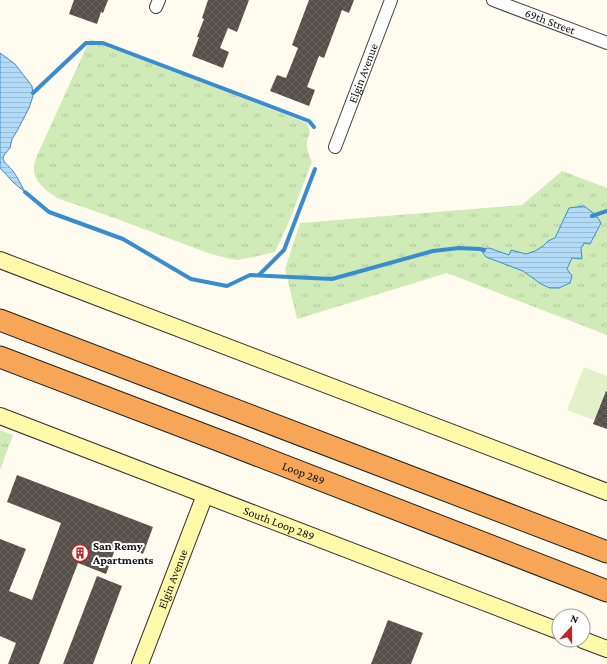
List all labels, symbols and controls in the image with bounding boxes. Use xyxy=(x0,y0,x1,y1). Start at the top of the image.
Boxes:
street label: 69th Street xyxy=(523,6,578,38)
street label: Elgin Avenue xyxy=(345,41,381,105)
street label: Loop 289 xyxy=(280,459,327,488)
street label: South Loop 289 xyxy=(241,503,317,543)
place label: San Remy Apartments xyxy=(92,539,154,567)
building icon: San Remy Apartments xyxy=(70,543,90,563)
street label: Elgin Avenue xyxy=(155,547,190,611)
north arrow xyxy=(551,608,591,648)
text: N xyxy=(569,612,581,626)

